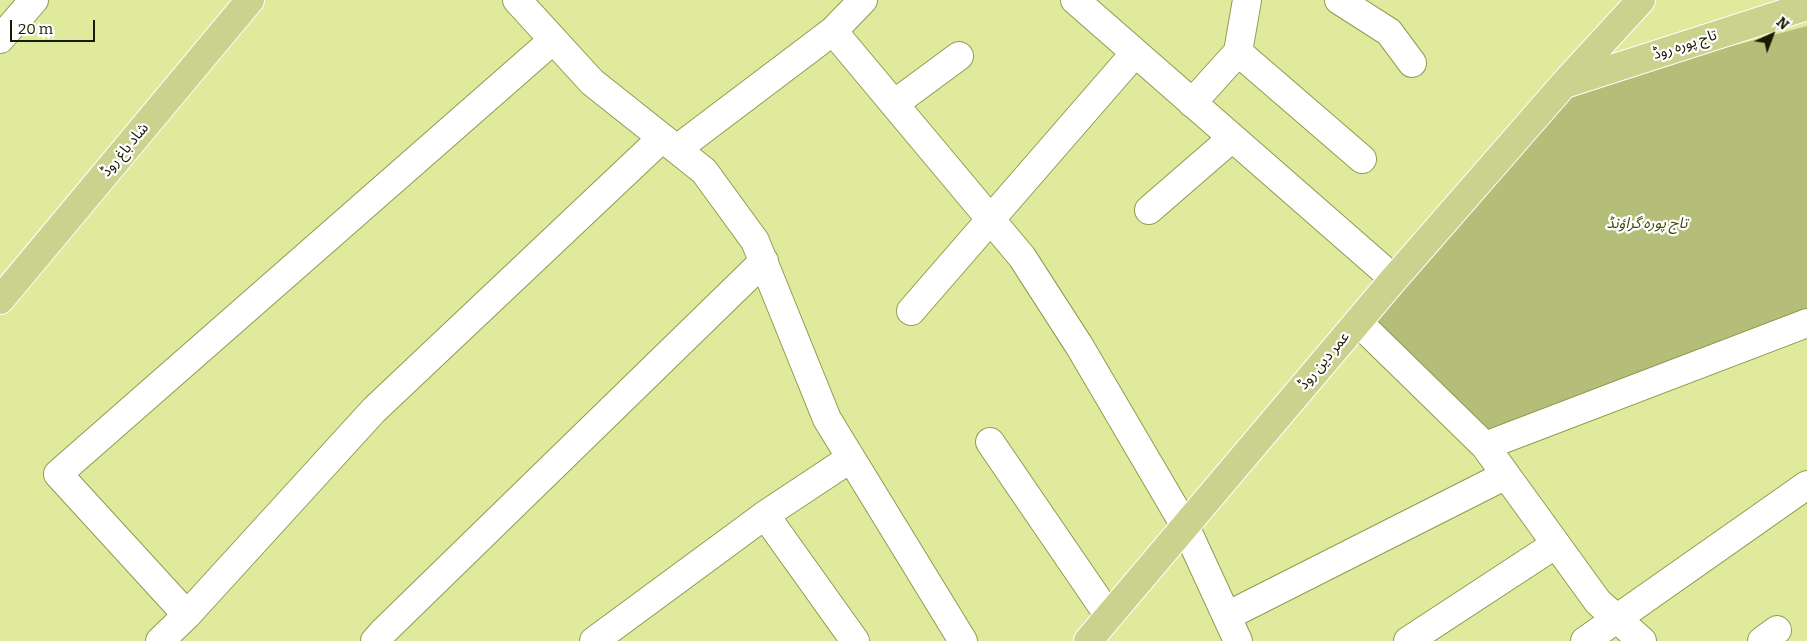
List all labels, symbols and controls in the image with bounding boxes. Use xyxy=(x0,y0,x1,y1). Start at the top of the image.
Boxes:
scale bar xyxy=(12,10,98,42)
north arrow xyxy=(1747,10,1797,60)
text: N xyxy=(1773,14,1792,34)
text: 20 m xyxy=(18,20,53,38)
street label: تاج پورہ روڈ xyxy=(1651,26,1719,64)
street label: شاد باغ روڈ xyxy=(97,119,153,181)
park label: تاج پورہ گراؤنڈ xyxy=(1607,215,1687,233)
street label: عمر دین روڈ xyxy=(1295,328,1353,394)

